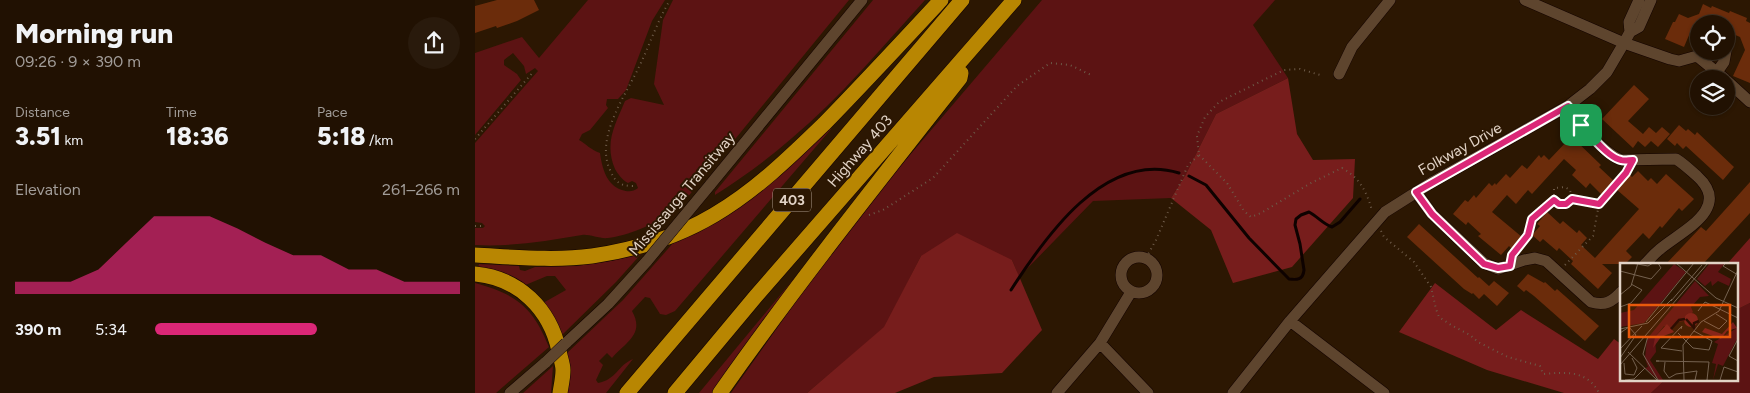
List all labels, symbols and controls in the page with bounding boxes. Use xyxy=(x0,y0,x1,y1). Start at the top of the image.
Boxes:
map controls xyxy=(1690,15,1735,115)
button: locate xyxy=(1690,15,1735,60)
text: Morning run xyxy=(15,16,173,50)
button: share xyxy=(408,17,460,69)
text: 09:26 · 9 × 390 m xyxy=(15,52,141,71)
button: layers xyxy=(1690,70,1735,115)
text: Distance xyxy=(15,104,70,121)
text: Time xyxy=(166,104,197,121)
text: Pace xyxy=(317,104,347,121)
pin xyxy=(1560,104,1602,146)
street label: Highway 403 xyxy=(824,111,896,191)
icon: arrive xyxy=(1567,111,1595,139)
street label: Folkway Drive xyxy=(1415,119,1505,179)
text: 3.51 xyxy=(15,121,61,151)
text: 18:36 xyxy=(166,121,229,151)
text: 5:18 xyxy=(317,121,366,151)
street label: Mississauga Transitway xyxy=(625,129,739,259)
text: km xyxy=(61,132,83,149)
text: /km xyxy=(366,132,393,149)
text: Elevation xyxy=(15,180,81,199)
text: 261–266 m xyxy=(382,180,460,199)
road number: 403 xyxy=(773,188,811,212)
inset map xyxy=(1620,263,1737,380)
text: 390 m xyxy=(15,320,61,339)
text: 5:34 xyxy=(95,320,127,339)

